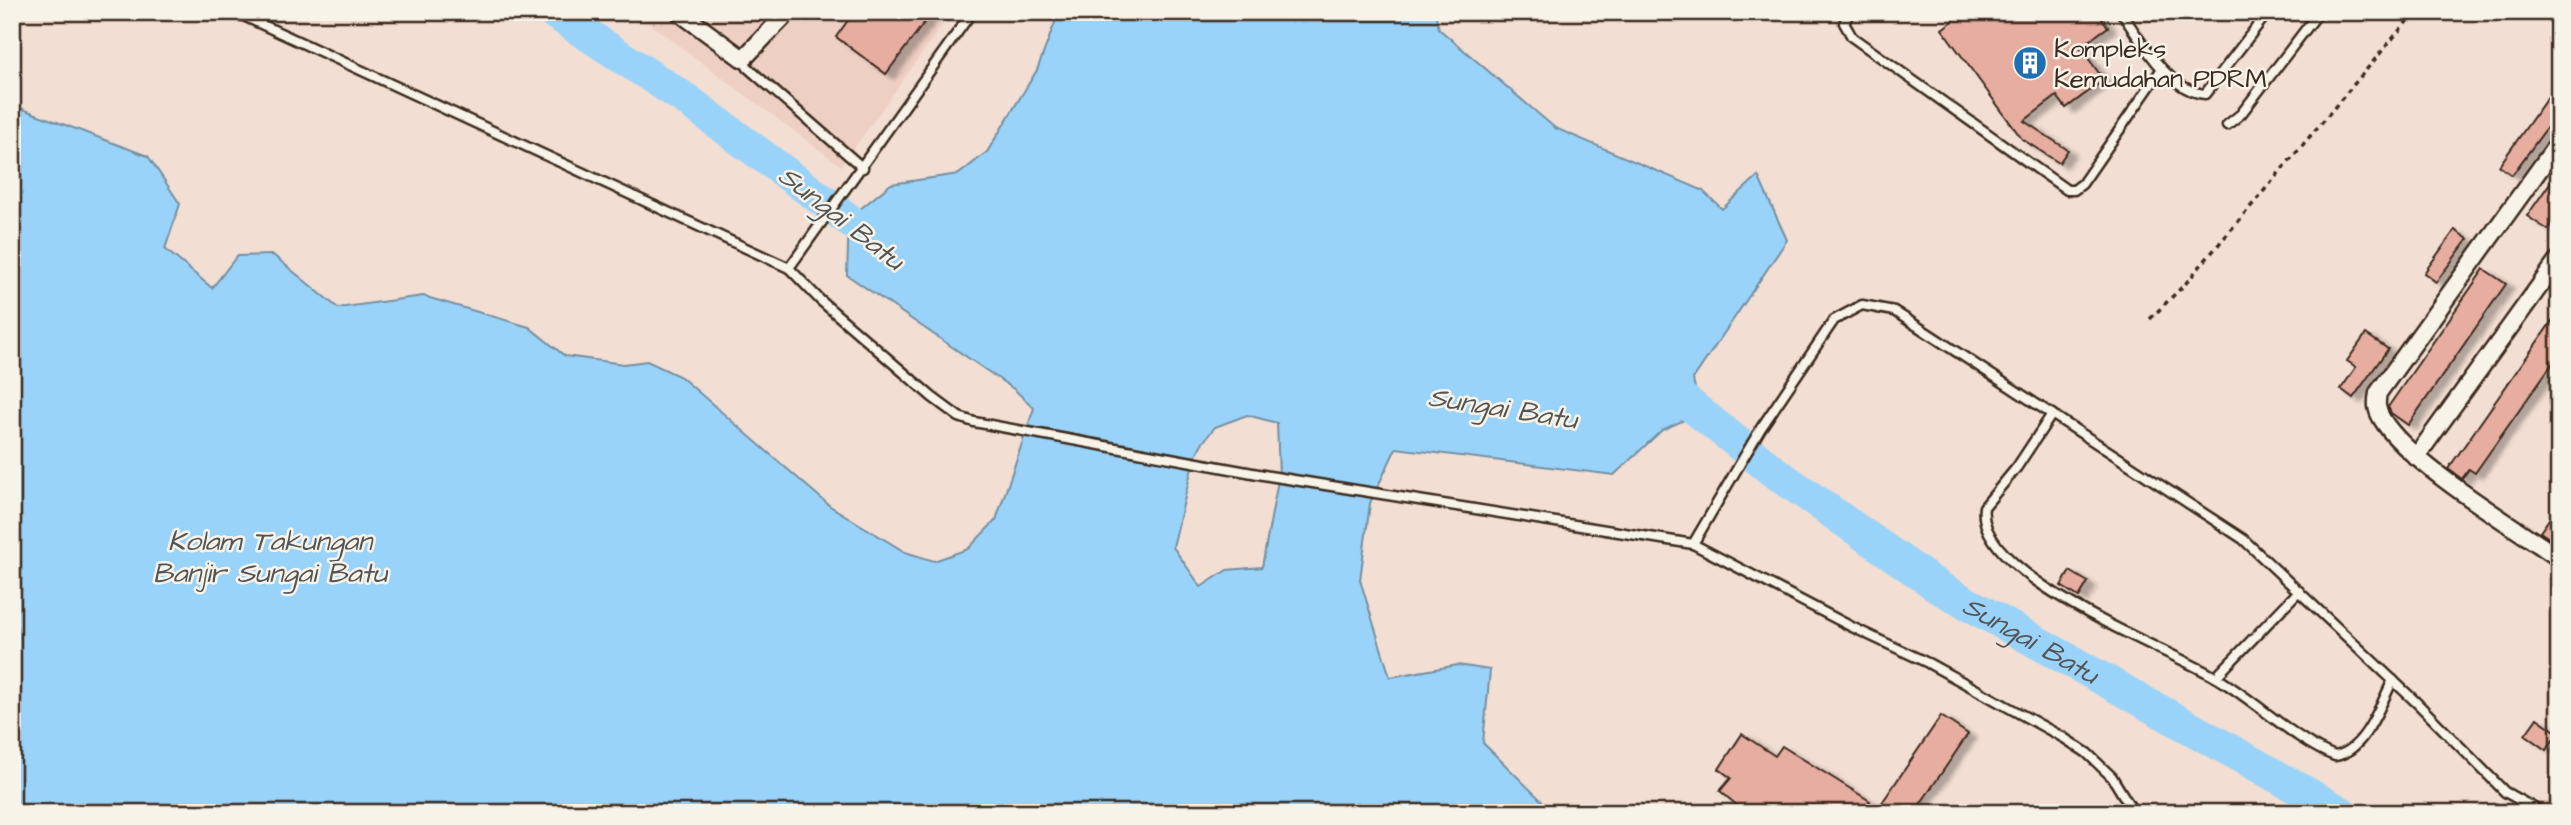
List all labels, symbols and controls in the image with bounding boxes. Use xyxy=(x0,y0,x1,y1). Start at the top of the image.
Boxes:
place label: Kompleks Kemudahan PDRM xyxy=(2054,31,2267,97)
building icon: Kompleks Kemudahan PDRM xyxy=(2011,44,2049,82)
water label: Sungai Batu xyxy=(769,157,914,282)
water label: Sungai Batu xyxy=(1425,377,1582,441)
water label: Kolam Takungan Banjir Sungai Batu xyxy=(153,522,389,594)
water label: Sungai Batu xyxy=(1955,587,2107,695)

